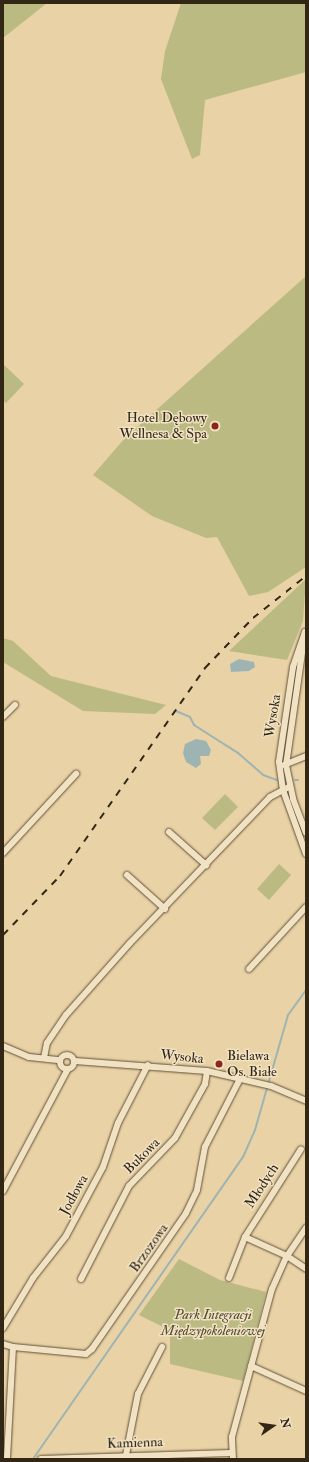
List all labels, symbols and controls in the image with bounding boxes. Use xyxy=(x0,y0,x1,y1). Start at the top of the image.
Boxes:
place label: Hotel Dębowy Wellnesa & Spa xyxy=(119,410,207,442)
marker: Hotel Dębowy Wellnesa & Spa xyxy=(210,421,220,431)
street label: Wysoka xyxy=(261,693,285,739)
street label: Wysoka xyxy=(159,1046,205,1068)
place label: Bielawa Os. Białe xyxy=(227,1048,277,1080)
marker: Bielawa Os. Białe xyxy=(214,1059,224,1069)
street label: Bukowa xyxy=(121,1135,163,1177)
street label: Młodych xyxy=(241,1161,283,1211)
street label: Jodłowa xyxy=(56,1172,92,1218)
street label: Brzozowa xyxy=(126,1220,172,1276)
park label: Park Integracji Międzypokoleniowej xyxy=(161,1307,265,1340)
north arrow xyxy=(253,1406,293,1446)
text: N xyxy=(278,1417,293,1429)
street label: Kamienna xyxy=(107,1434,163,1452)

